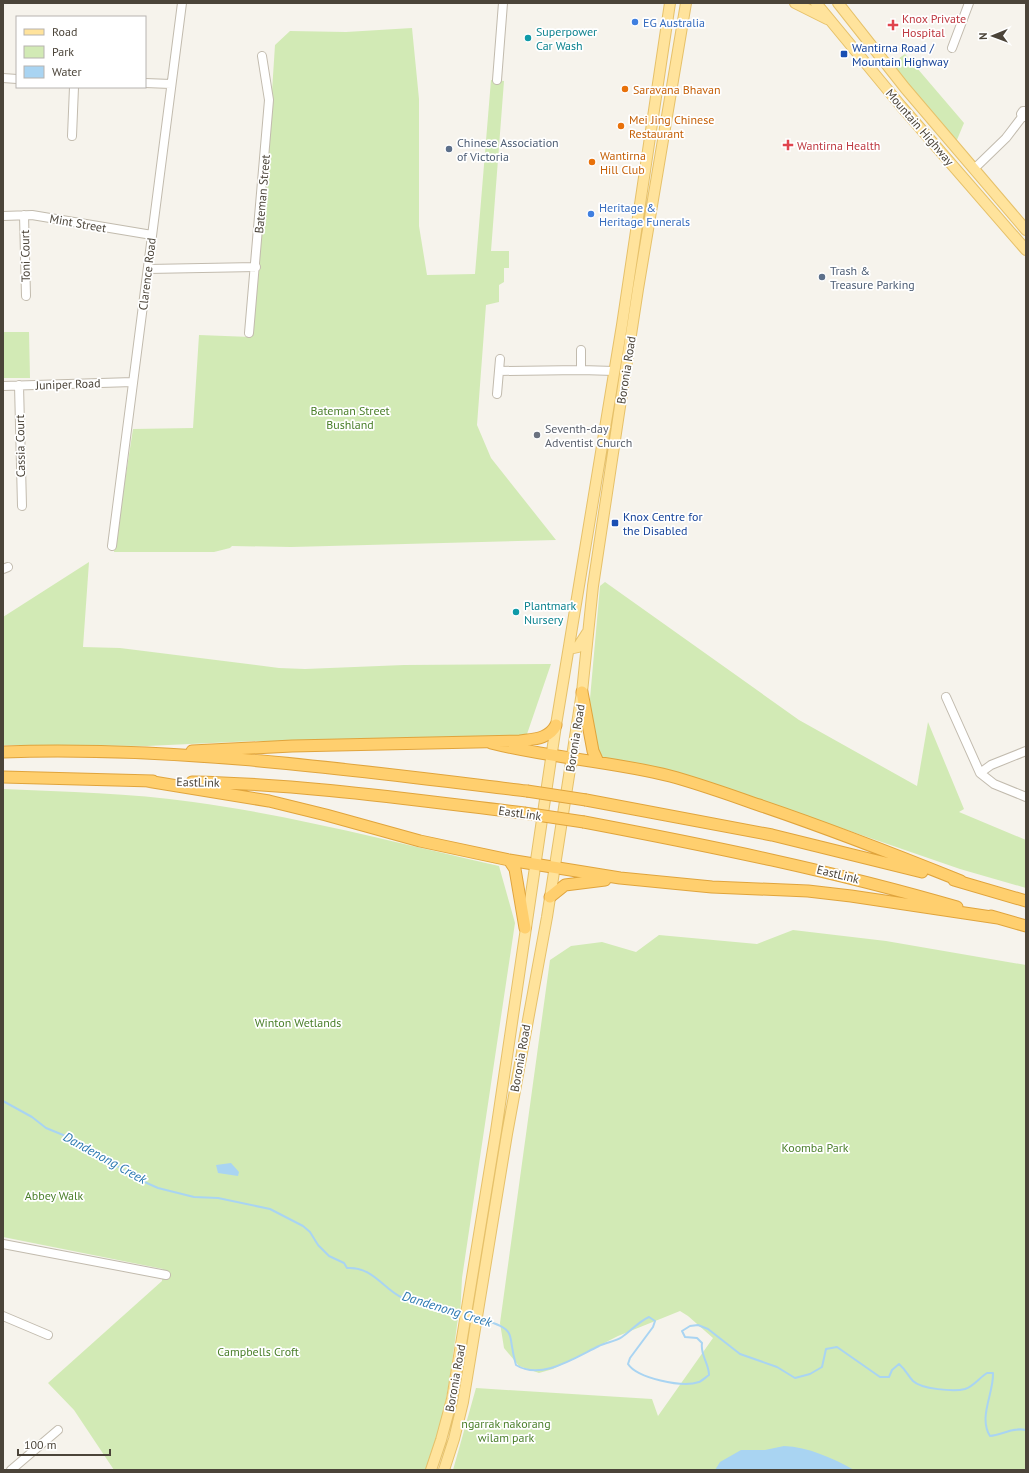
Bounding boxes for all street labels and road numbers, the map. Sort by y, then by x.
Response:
street label: Mountain Highway [883,86,958,169]
street label: Bateman Street [251,154,273,234]
street label: Mint Street [49,211,107,235]
street label: Toni Court [17,230,33,282]
street label: Clarence Road [135,237,159,311]
street label: Boronia Road [613,335,639,405]
street label: Juniper Road [34,375,101,393]
street label: Cassia Court [12,414,28,478]
street label: Boronia Road [562,703,588,773]
street label: EastLink [176,774,220,790]
street label: EastLink [498,803,543,823]
street label: EastLink [815,861,861,887]
street label: Boronia Road [507,1023,533,1093]
street label: Boronia Road [442,1343,468,1413]

